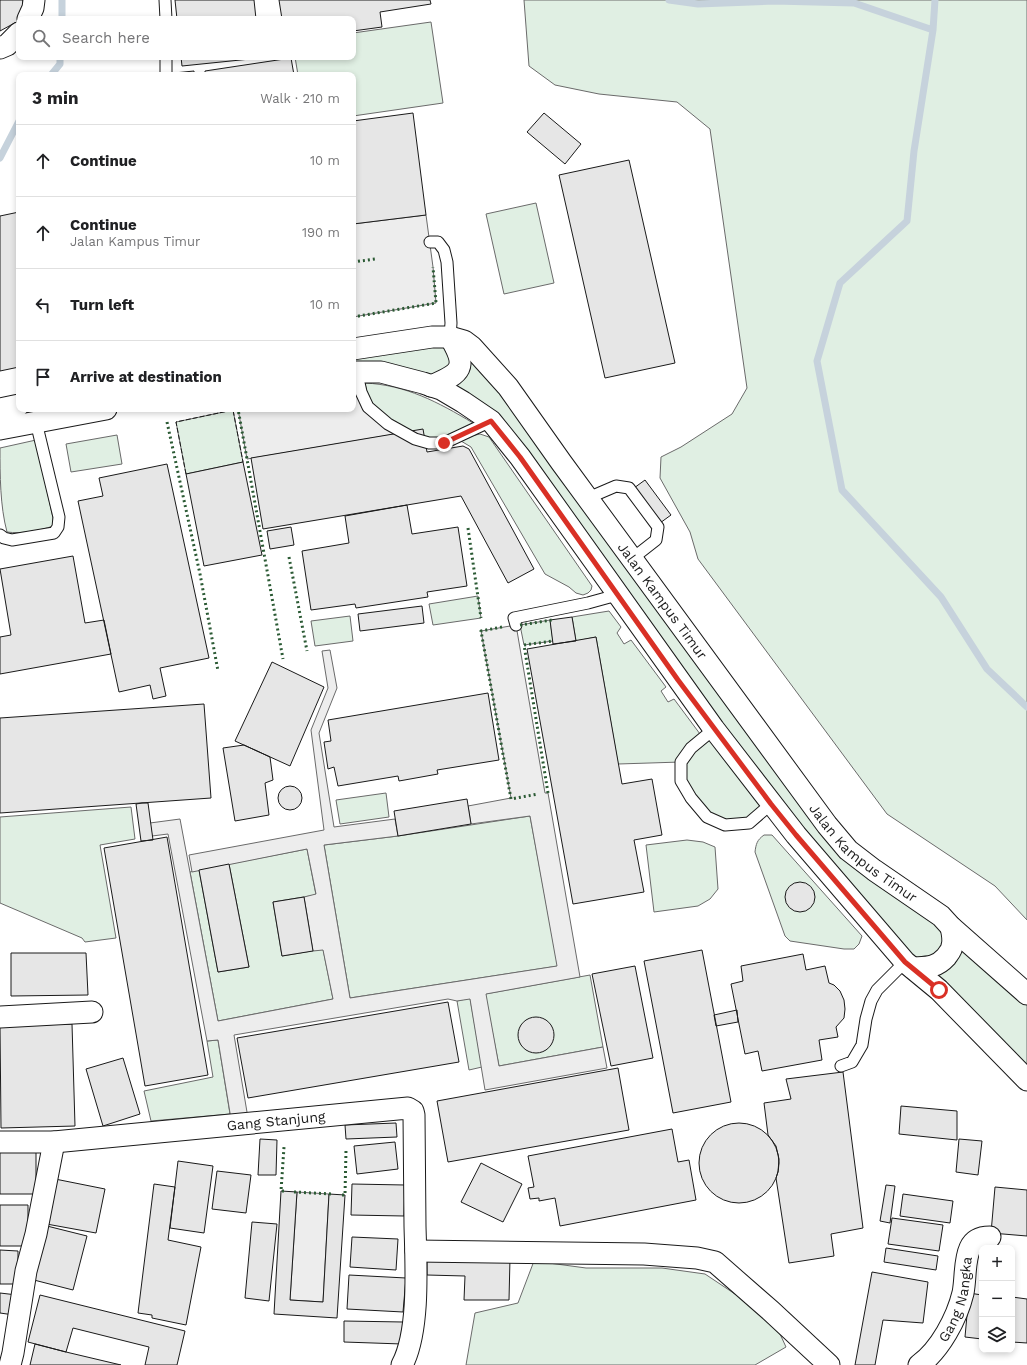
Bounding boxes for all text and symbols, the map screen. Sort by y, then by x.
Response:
search box [16,16,356,60]
icon: search [30,27,52,49]
text: Search here [62,29,150,47]
text: 3 min [32,88,78,108]
text: Walk · 210 m [260,91,340,106]
icon: ahead [32,150,54,172]
text: Continue [70,152,137,170]
text: 10 m [310,153,340,168]
text: Continue [70,216,137,234]
icon: ahead [32,222,54,244]
text: 190 m [302,225,340,240]
text: Jalan Kampus Timur [70,234,200,249]
icon: left [32,294,54,316]
text: Turn left [70,296,134,314]
text: 10 m [310,297,340,312]
icon: arrive [32,366,54,388]
text: Arrive at destination [70,368,222,386]
route end [435,434,453,452]
street label: Jalan Kampus Timur [615,539,711,662]
street label: Jalan Kampus Timur [806,801,921,905]
route start [930,981,948,999]
street label: Gang Stanjung [226,1108,327,1133]
map controls [979,1245,1015,1353]
button: + [979,1245,1015,1281]
street label: Gang Nangka [935,1255,975,1345]
button: − [979,1281,1015,1317]
button: layers [979,1317,1015,1353]

